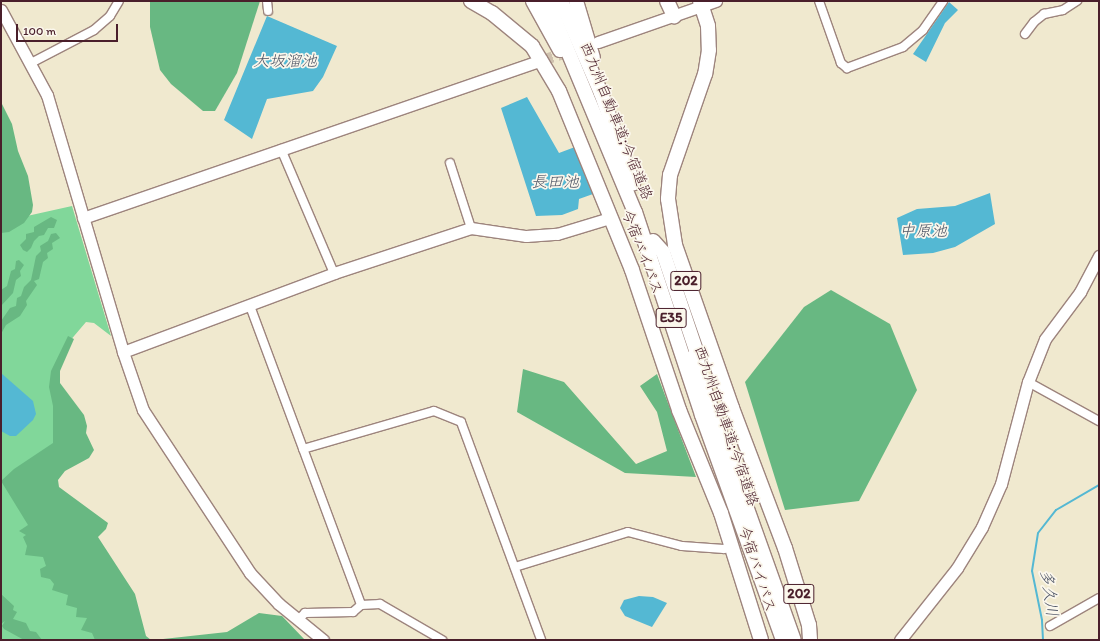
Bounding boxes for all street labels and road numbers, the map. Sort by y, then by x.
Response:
street label: 西九州自動車道;今宿道路 [576,39,656,203]
street label: 今宿バイパス [617,207,667,297]
road number: 202 [670,269,702,293]
road number: E35 [655,306,687,330]
street label: 西九州自動車道;今宿道路 [690,343,762,509]
street label: 今宿バイパス [735,523,779,615]
road number: 202 [783,582,815,606]

